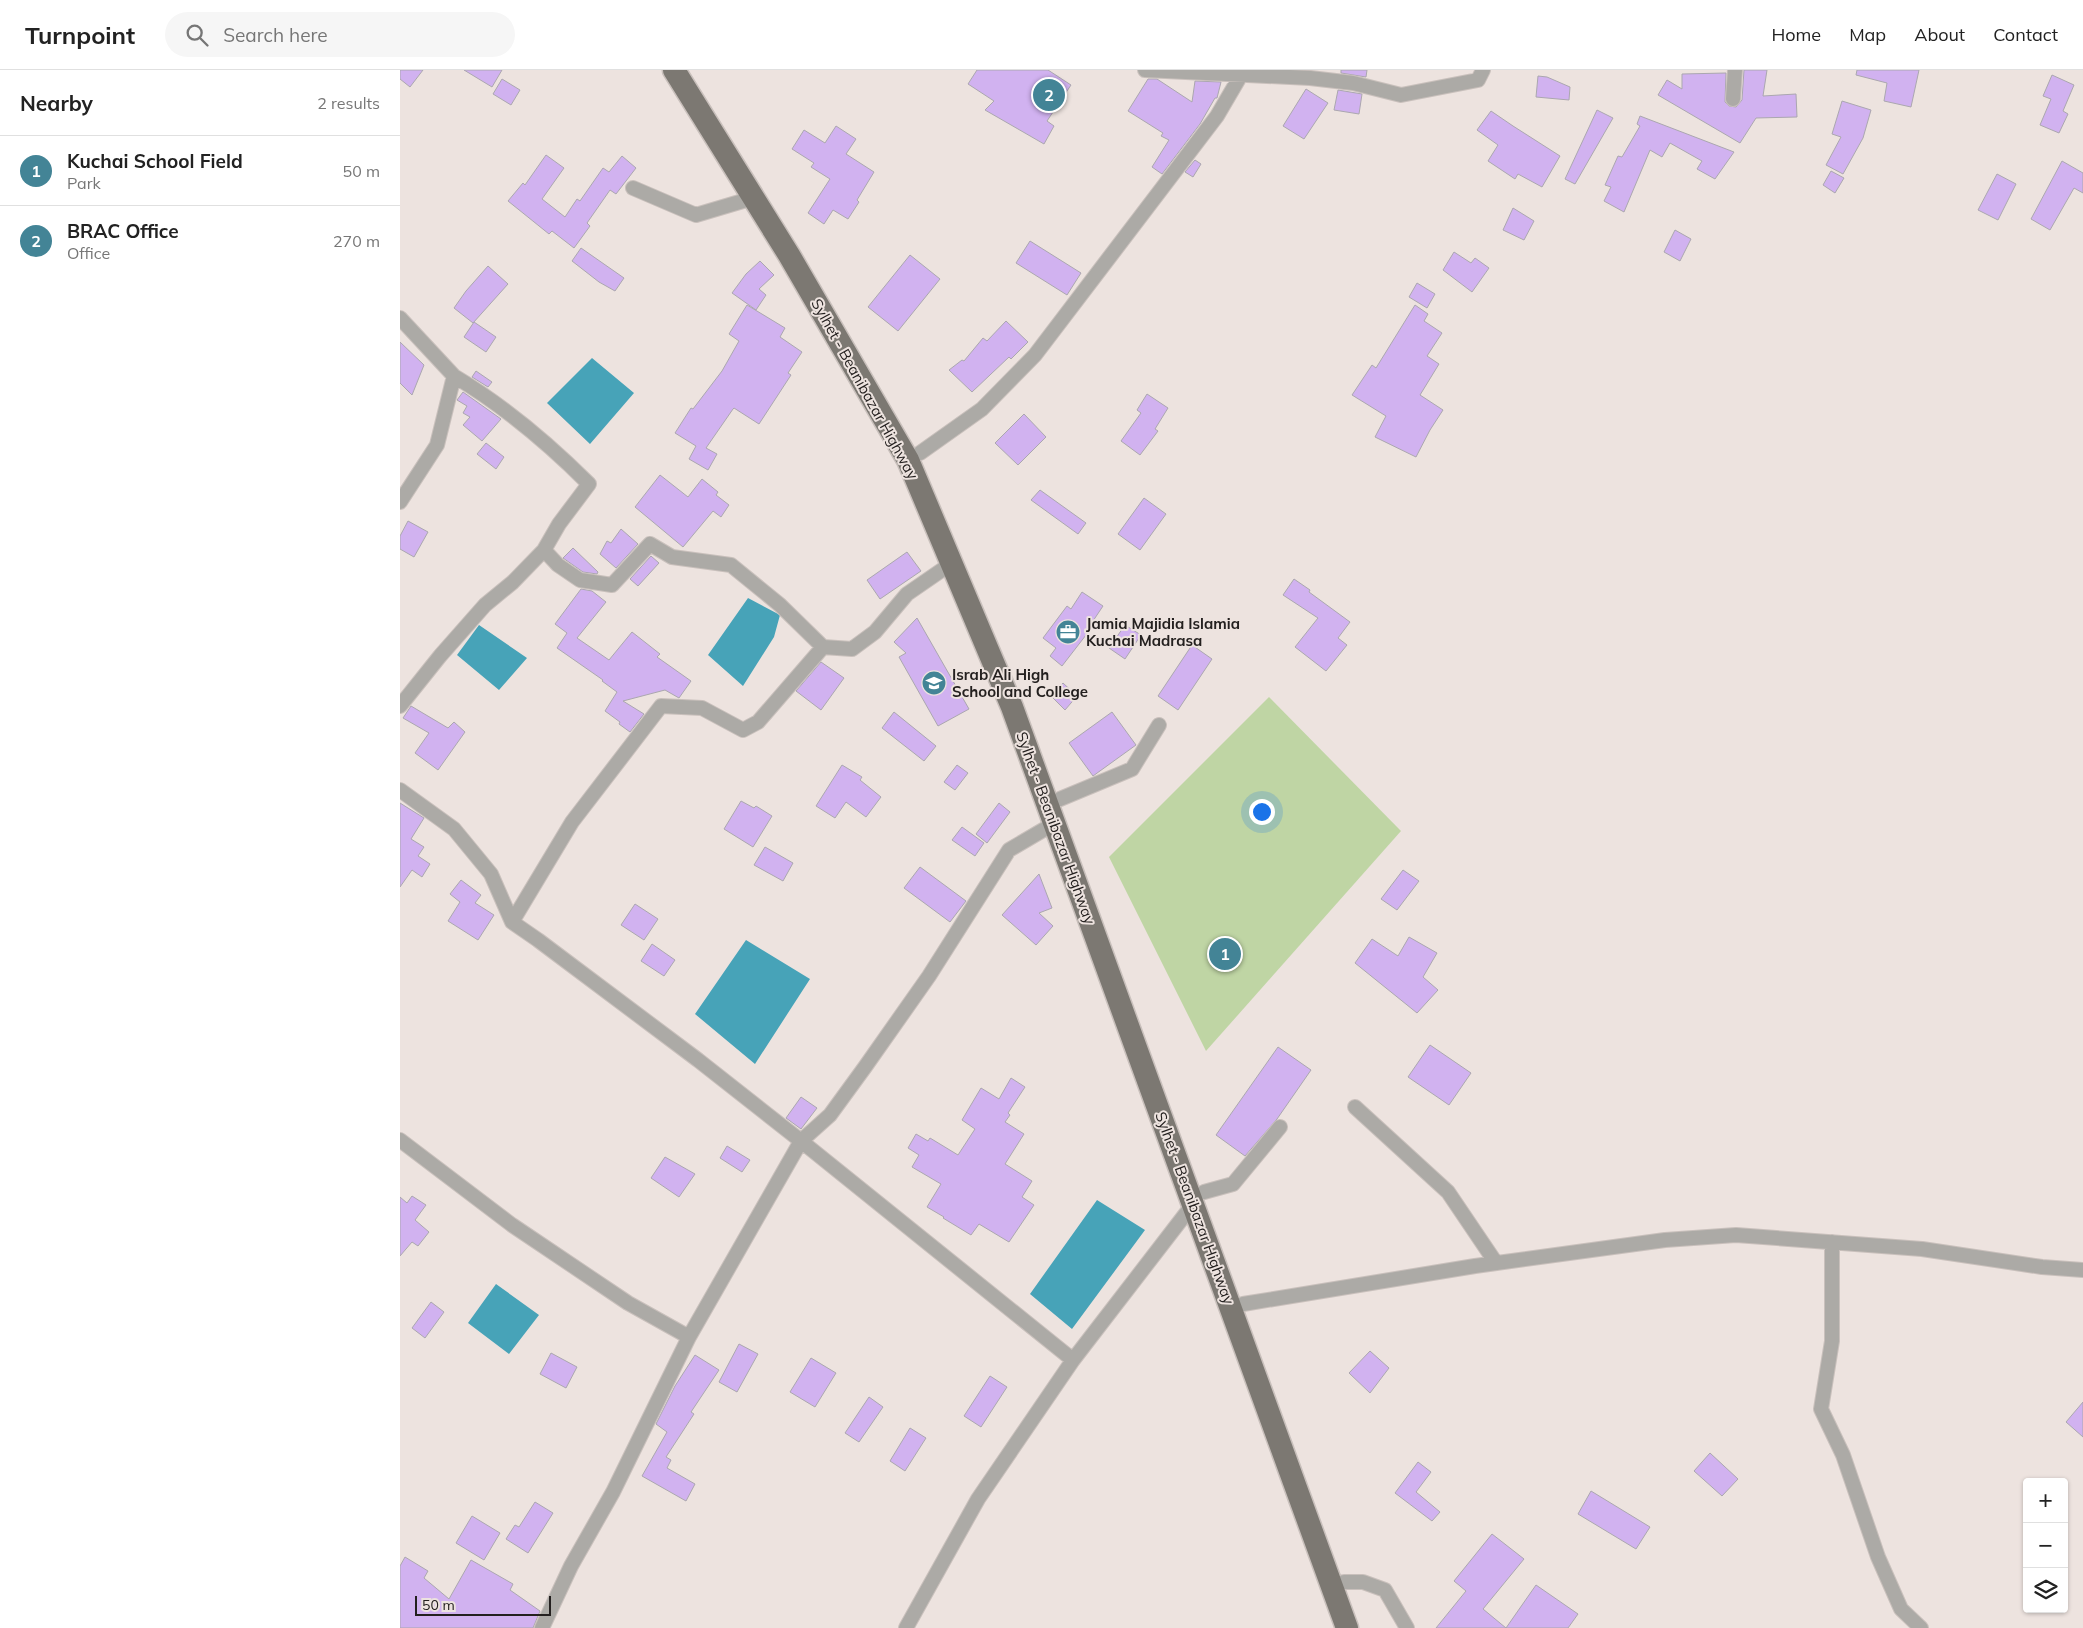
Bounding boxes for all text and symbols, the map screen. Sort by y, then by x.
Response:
search box [165,12,515,57]
text: Turnpoint [25,20,135,50]
icon: search [183,21,211,49]
text: Search here [223,23,328,47]
text: Home [1771,23,1821,46]
text: Map [1849,23,1886,46]
text: About [1914,23,1965,46]
text: Contact [1993,23,2058,46]
pin: 2 [1033,76,1065,114]
text: Nearby [20,90,93,116]
text: 2 results [317,93,380,113]
text: Kuchai School Field [67,149,243,173]
text: 1 [31,161,41,181]
text: 50 m [343,161,380,181]
text: Park [67,173,101,193]
text: BRAC Office [67,219,179,243]
text: 2 [31,231,41,251]
text: 270 m [333,231,380,251]
text: Office [67,243,110,263]
street label: Sylhet - Beanibazar Highway [807,295,923,483]
place label: Jamia Majidia Islamia Kuchai Madrasa [1086,614,1240,650]
office icon: Jamia Majidia Islamia Kuchai Madrasa [1055,619,1081,645]
place label: Israb Ali High School and College [952,665,1088,701]
school or university icon: Israb Ali High School and College [921,670,947,696]
street label: Sylhet - Beanibazar Highway [1012,729,1100,927]
your location [1249,799,1275,825]
pin: 1 [1209,935,1241,973]
street label: Sylhet - Beanibazar Highway [1151,1109,1239,1307]
map controls [2023,1478,2068,1613]
button: + [2023,1478,2068,1523]
button: − [2023,1523,2068,1568]
button: layers [2023,1568,2068,1613]
scale bar [415,1593,551,1616]
text: 50 m [422,1596,455,1614]

